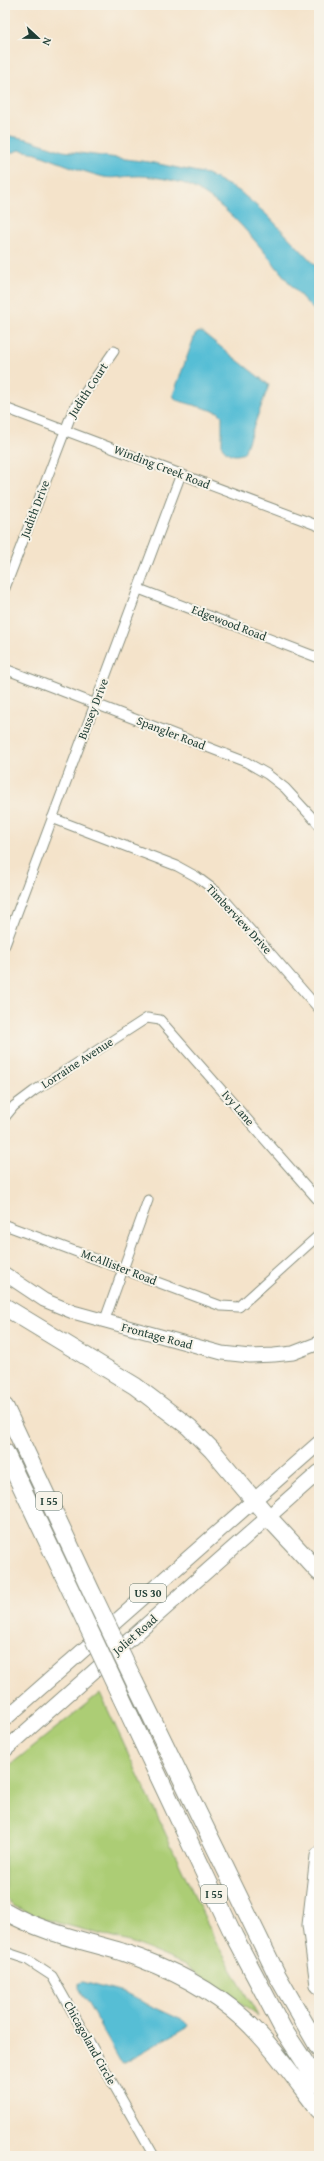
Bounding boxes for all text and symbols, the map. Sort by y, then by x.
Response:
north arrow [18,18,58,58]
text: N [38,35,56,49]
street label: Judith Court [62,358,112,422]
street label: Winding Creek Road [112,440,213,493]
street label: Judith Drive [15,477,53,542]
street label: Edgewood Road [189,600,270,645]
street label: Bussey Drive [73,676,112,742]
street label: Spangler Road [134,712,209,754]
street label: Timberview Drive [203,880,276,958]
street label: Lorraine Avenue [37,1033,116,1092]
street label: Ivy Lane [218,1086,259,1129]
street label: McAllister Road [79,1244,160,1289]
street label: Frontage Road [120,1318,195,1353]
road number: I 55 [36,1492,62,1510]
road number: US 30 [130,1584,166,1602]
street label: Joliet Road [107,1610,161,1660]
road number: I 55 [201,1885,227,1903]
street label: Chicagoland Circle [60,1998,121,2088]

